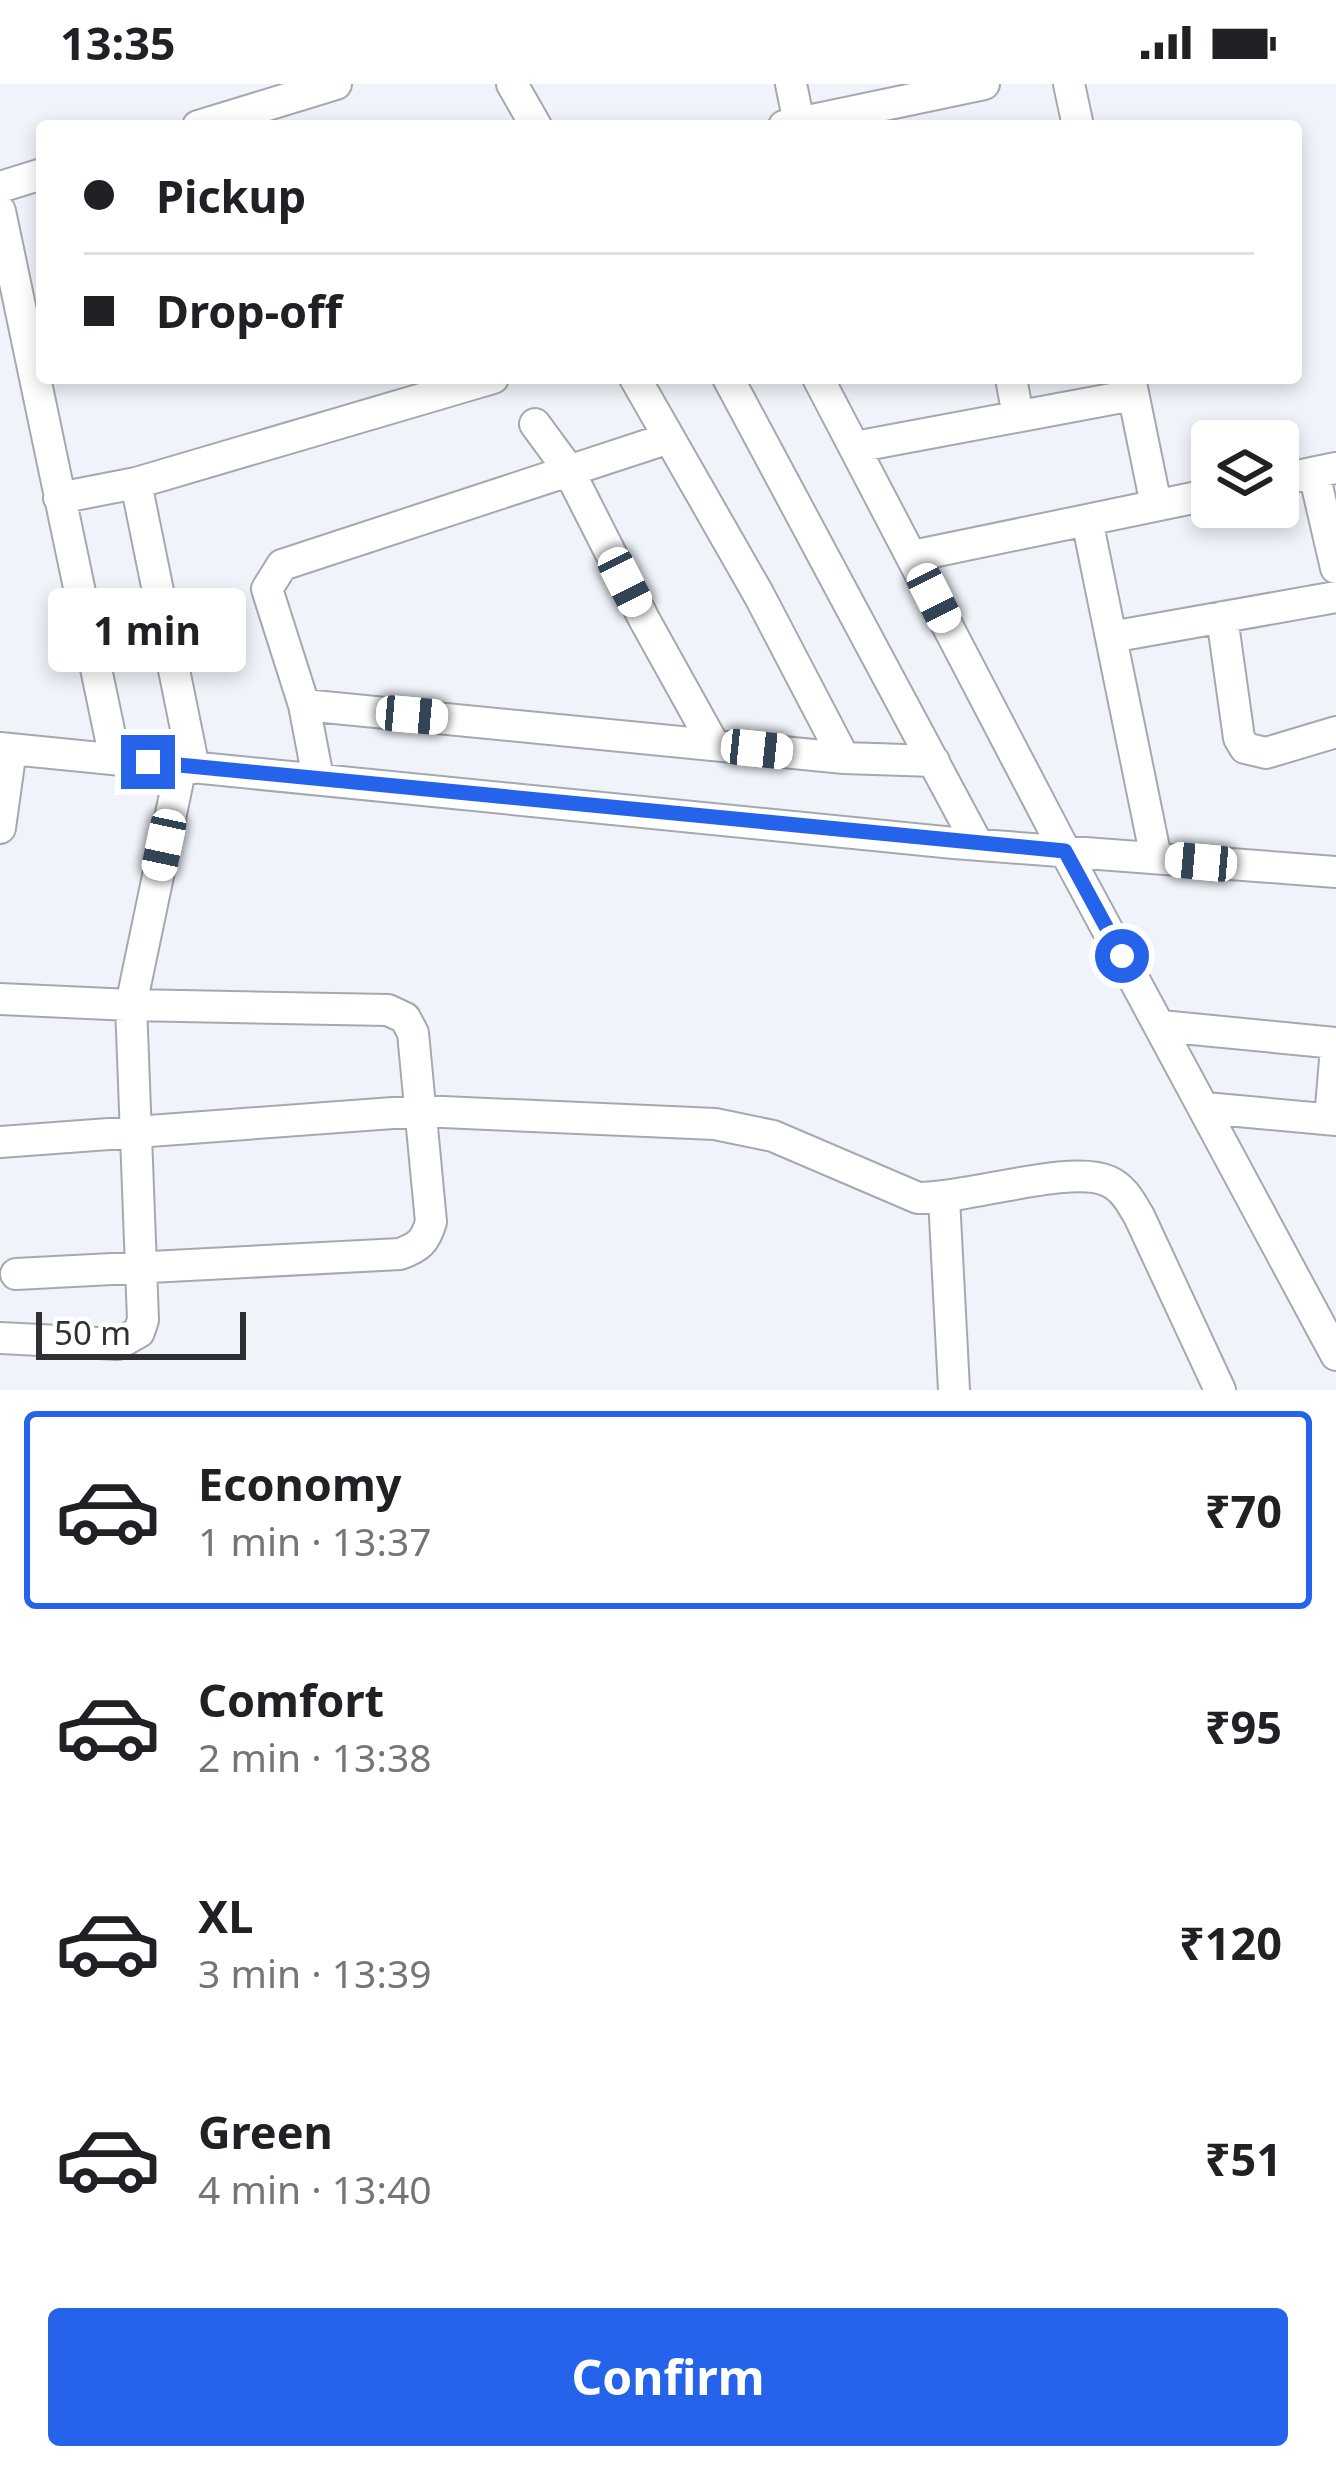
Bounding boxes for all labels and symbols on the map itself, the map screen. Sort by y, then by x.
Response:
car [593,542,657,622]
car [902,558,966,638]
callout: 1 min [49,588,247,672]
car [375,694,449,736]
car [719,727,795,771]
route end [121,735,175,789]
car [139,806,189,884]
car [1164,841,1238,883]
route start [1095,929,1149,983]
scale bar [36,1306,246,1359]

